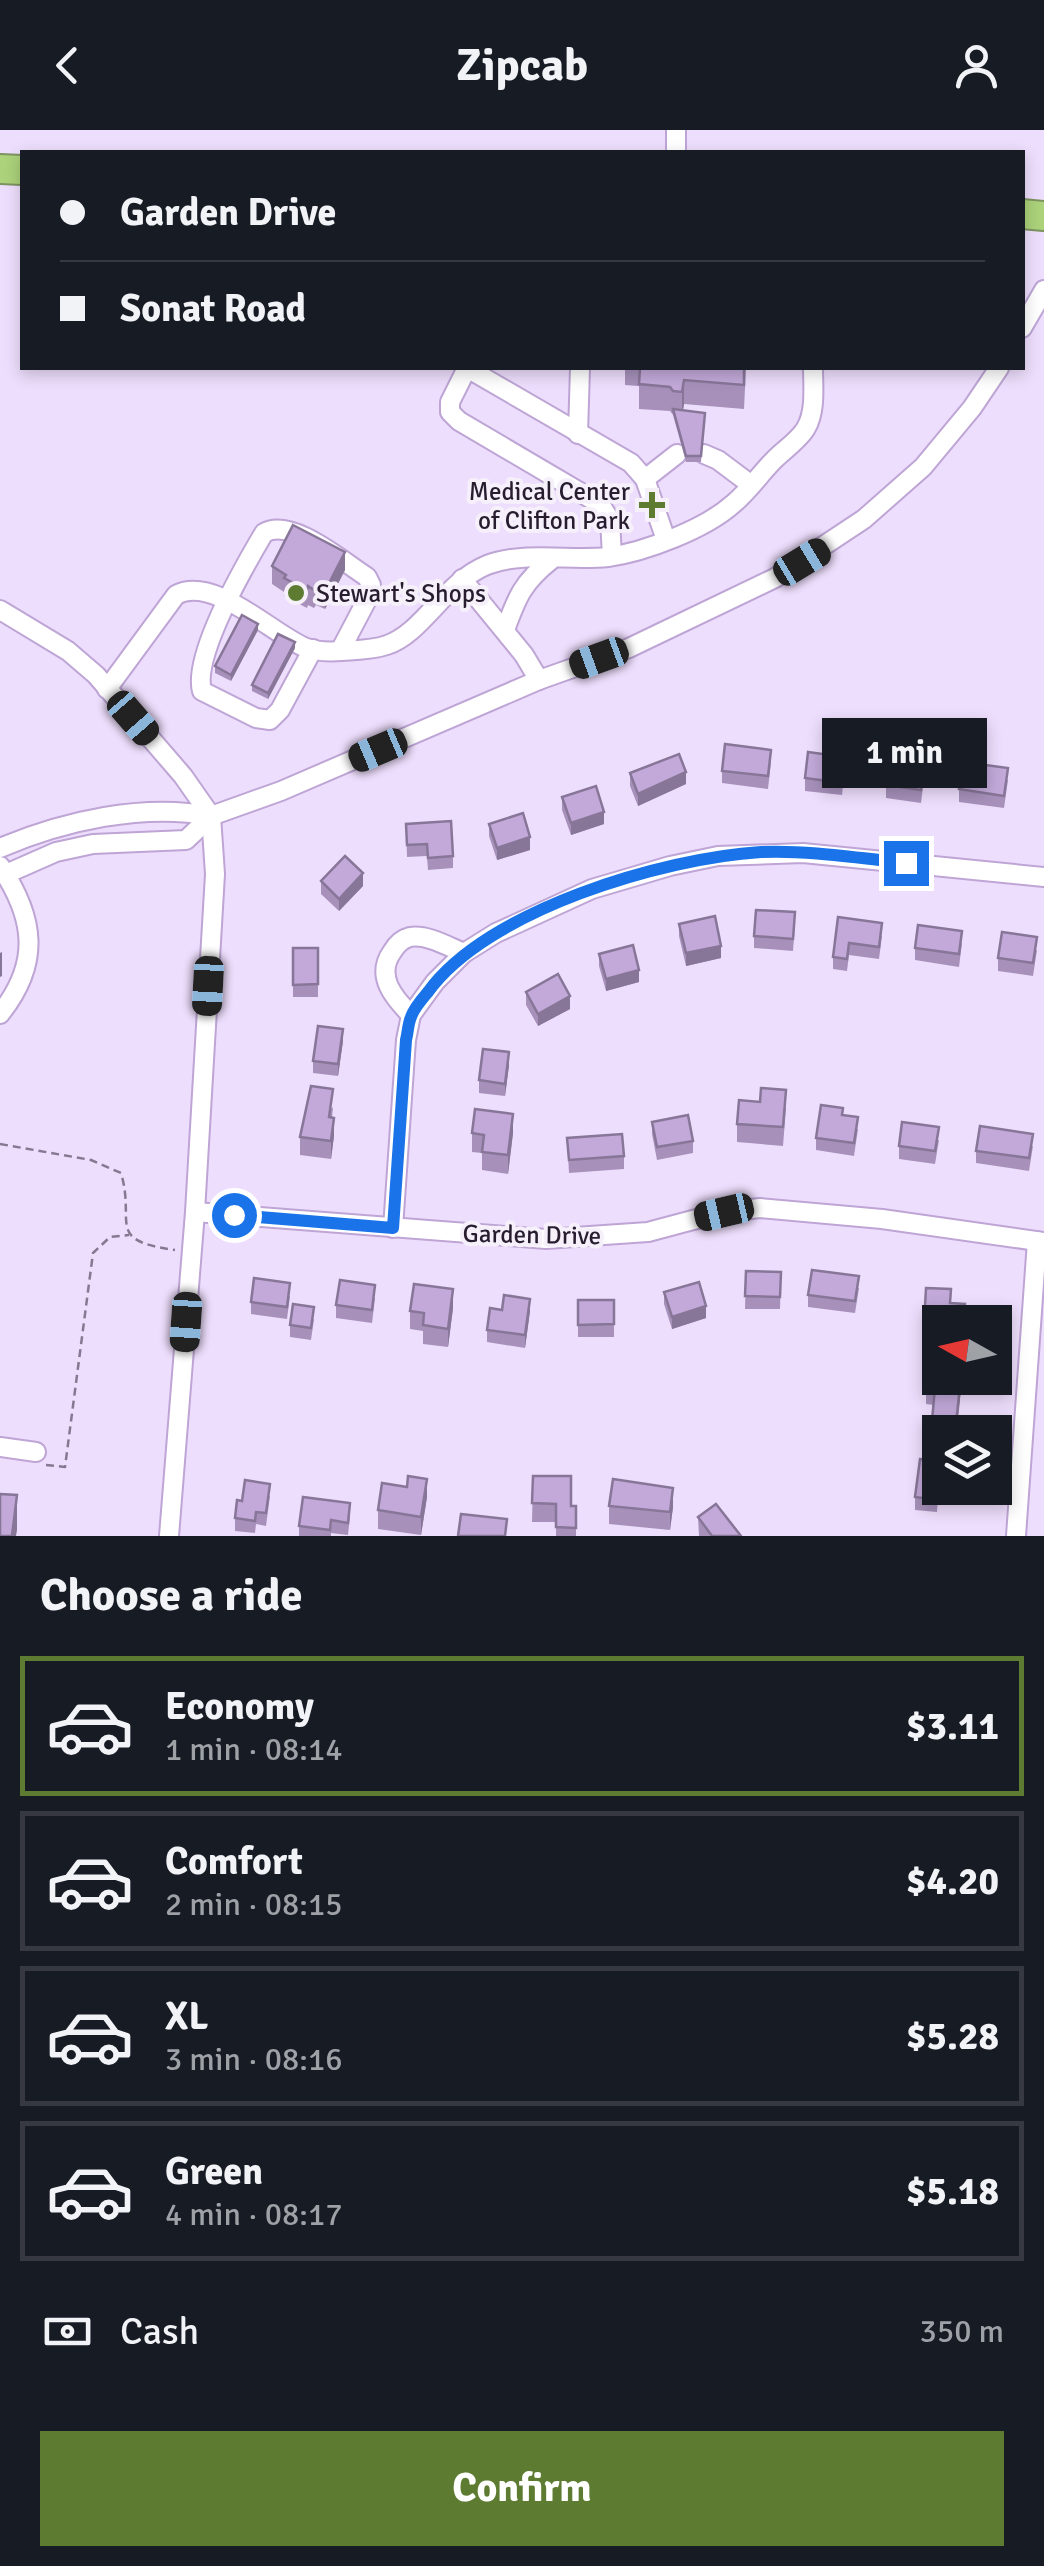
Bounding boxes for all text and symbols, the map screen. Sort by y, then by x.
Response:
icon: back [40,38,95,93]
text: Zipcab [456,38,588,93]
icon: person [949,38,1004,93]
text: Garden Drive [120,189,337,236]
text: Sonat Road [120,285,306,332]
place label: Medical Center of Clifton Park [469,476,631,536]
marker: Medical Center of Clifton Park [639,492,665,518]
car [769,534,835,590]
place label: Stewart's Shops [316,578,486,609]
marker: Stewart's Shops [285,582,307,604]
car [566,634,632,682]
car [102,686,164,750]
callout: 1 min [824,718,988,788]
car [345,724,411,776]
text: 1 min [866,733,943,772]
route end [884,841,929,886]
car [191,955,225,1017]
car [691,1191,757,1233]
route start [212,1193,257,1238]
street label: Garden Drive [462,1218,602,1251]
car [169,1291,203,1353]
north arrow [922,1305,1012,1395]
map controls [922,1305,1012,1505]
button: layers [922,1415,1012,1505]
text: Choose a ride [40,1568,303,1623]
icon: car [45,1681,135,1771]
text: Economy [165,1683,314,1730]
text: $3.11 [906,1703,999,1750]
text: 1 min · 08:14 [165,1730,343,1769]
icon: car [45,1836,135,1926]
text: Comfort [165,1838,303,1885]
text: $4.20 [906,1858,999,1905]
text: 2 min · 08:15 [165,1885,343,1924]
icon: car [45,1991,135,2081]
text: XL [165,1993,208,2040]
text: $5.28 [906,2013,999,2060]
text: 3 min · 08:16 [165,2040,343,2079]
icon: car [45,2146,135,2236]
text: Green [165,2148,263,2195]
text: $5.18 [906,2168,999,2215]
text: 4 min · 08:17 [165,2195,343,2234]
icon: cash [40,2304,95,2359]
text: Cash [120,2308,199,2355]
text: 350 m [920,2312,1004,2351]
button: Confirm [40,2431,1004,2546]

